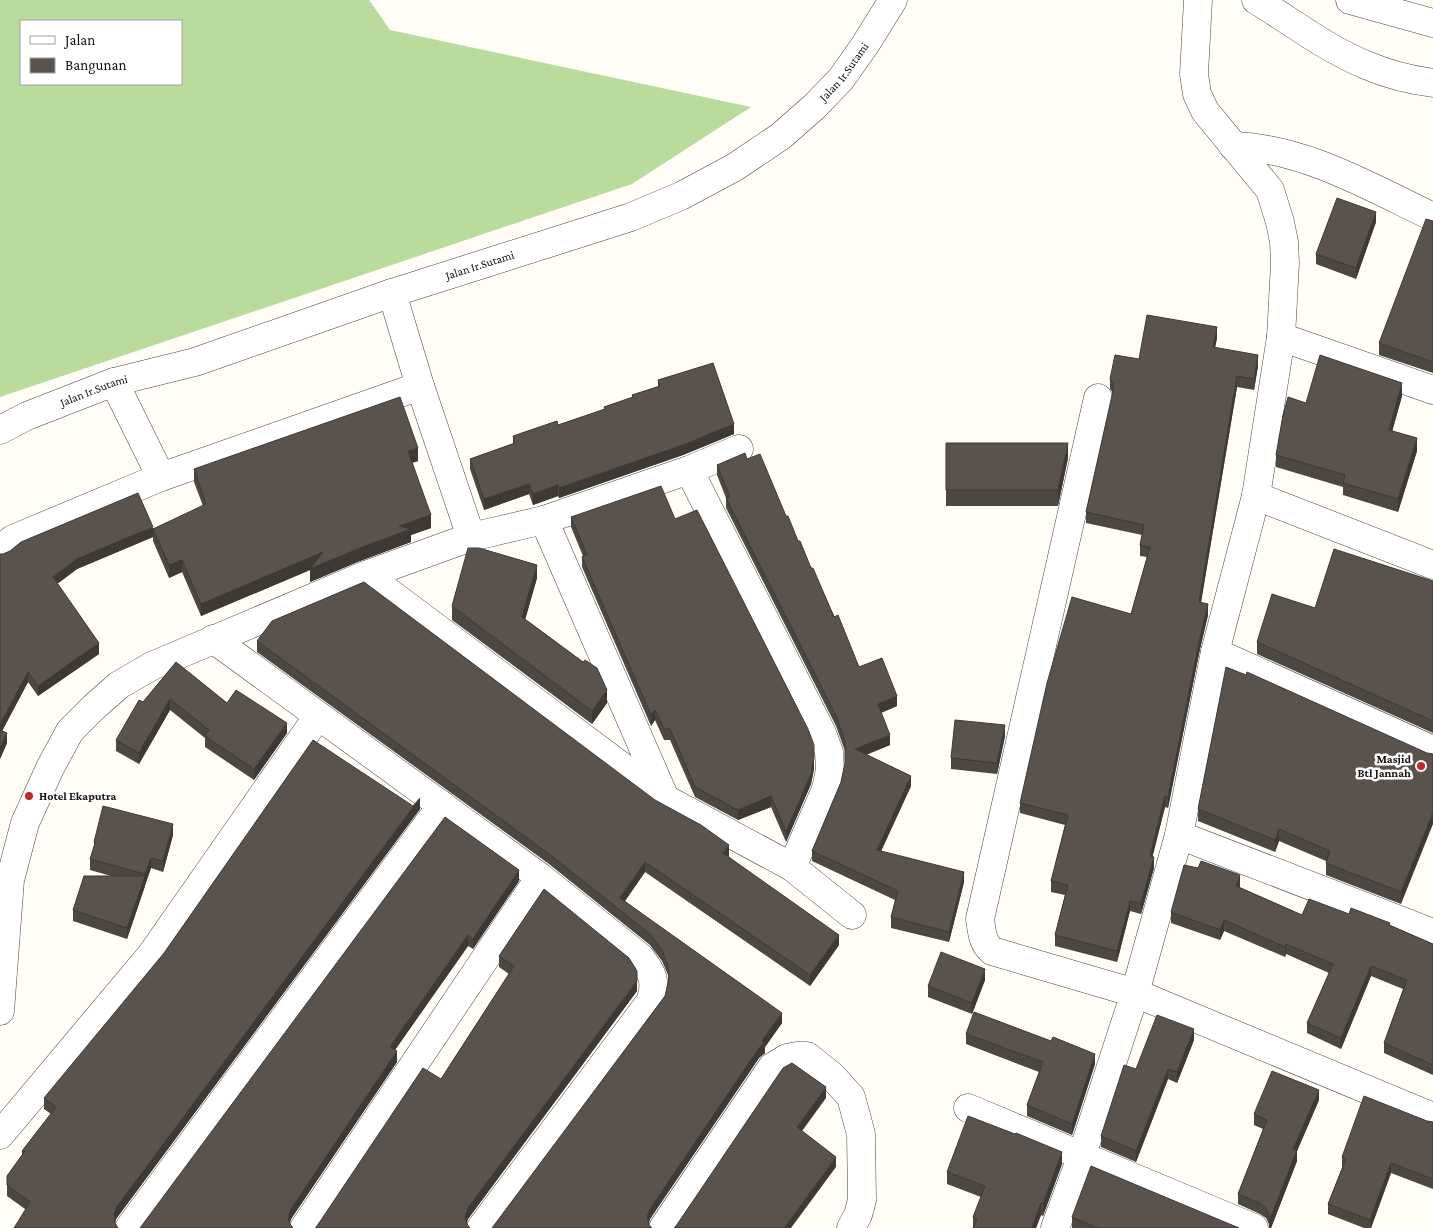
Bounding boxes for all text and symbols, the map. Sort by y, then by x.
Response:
legend [20,20,182,85]
text: Jalan [63,32,95,49]
street label: Jalan Ir.Sutami [816,40,872,105]
text: Bangunan [65,57,126,74]
street label: Jalan Ir.Sutami [443,248,516,283]
street label: Jalan Ir.Sutami [57,372,129,410]
place label: Masjid Btl Jannah [1358,752,1411,780]
marker: Masjid Btl Jannah [1415,760,1427,772]
place label: Hotel Ekaputra [39,789,116,803]
marker: Hotel Ekaputra [23,790,35,802]

